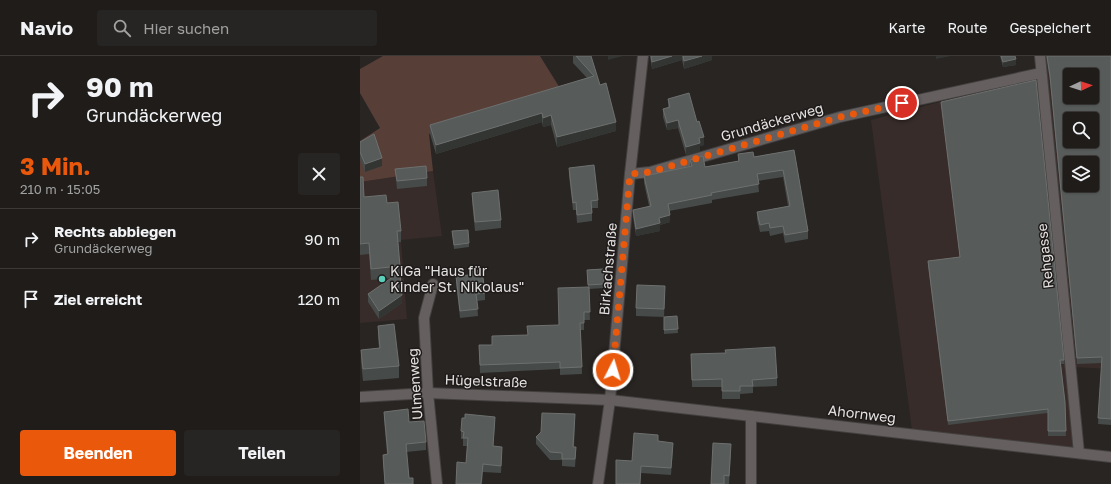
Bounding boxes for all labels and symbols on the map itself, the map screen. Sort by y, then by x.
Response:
north arrow [1063,68,1099,104]
pin [885,86,919,120]
street label: Grundäckerweg [719,99,825,144]
street label: Birkachstraße [595,222,620,316]
street label: Rehgasse [1033,223,1056,290]
place label: KiGa "Haus für Kinder St. Nikolaus" [390,262,524,295]
marker: KiGa "Haus für Kinder St. Nikolaus" [377,274,387,284]
street label: Ulmenweg [404,348,425,420]
position arrow [592,349,634,391]
street label: Hügelstraße [444,371,528,390]
street label: Ahornweg [827,401,897,426]

